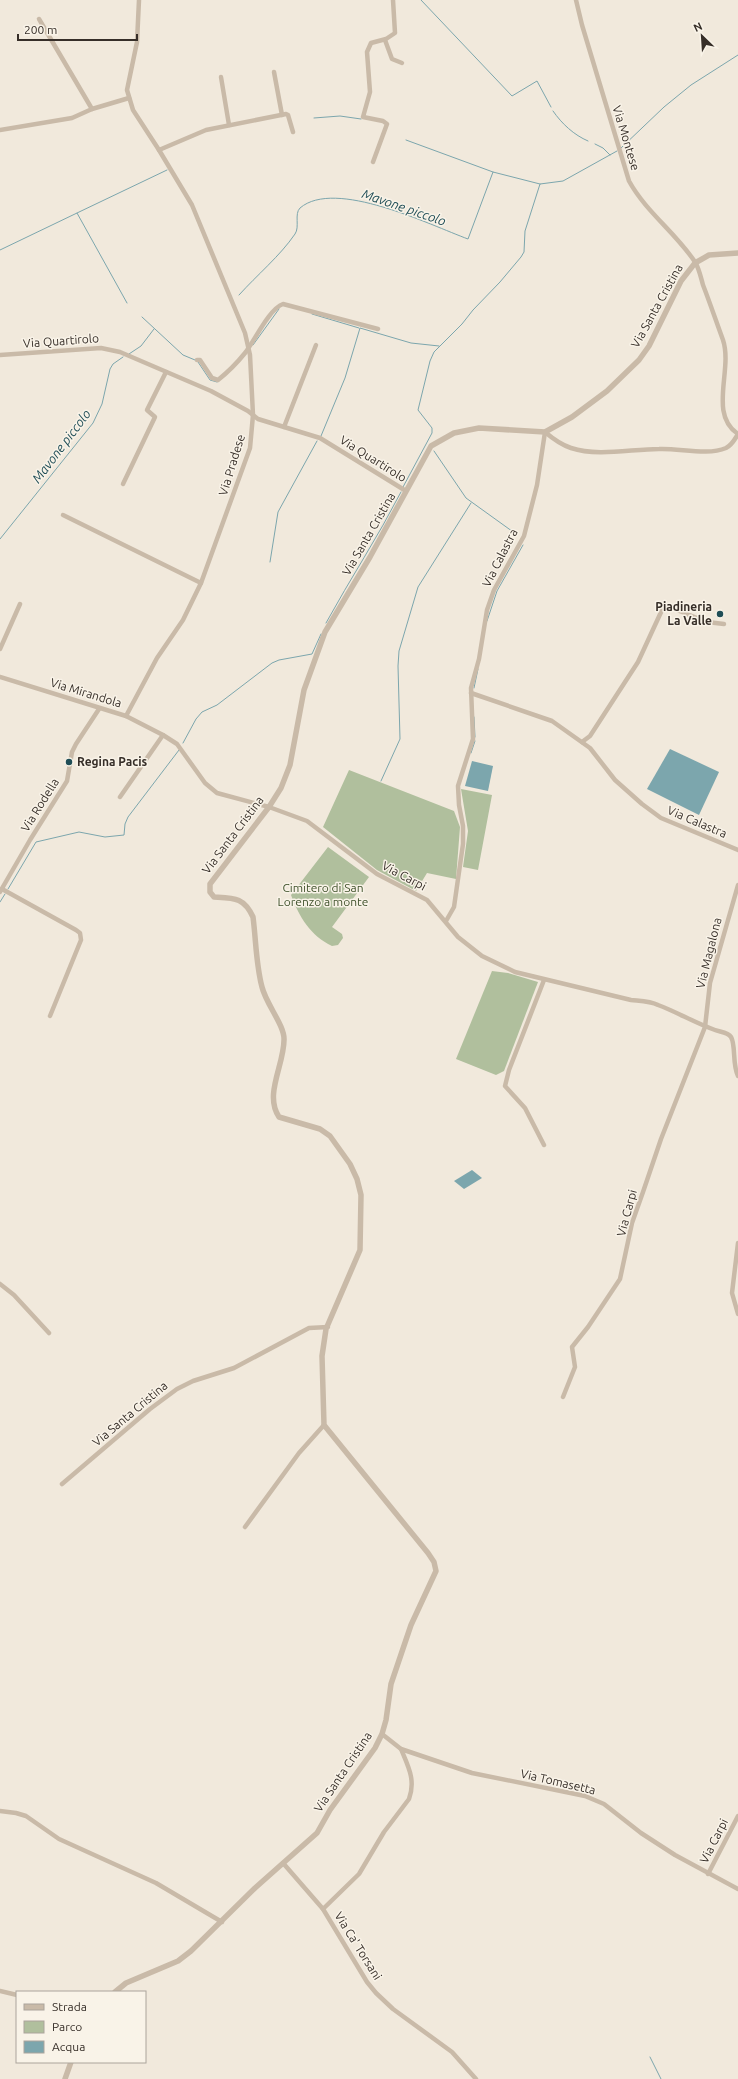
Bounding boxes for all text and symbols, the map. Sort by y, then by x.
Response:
scale bar [18,16,137,42]
north arrow [682,16,722,56]
text: N [692,20,704,34]
text: 200 m [24,23,57,36]
street label: Via Montese [610,104,643,172]
water label: Mavone piccolo [360,186,448,228]
street label: Via Santa Cristina [628,262,685,350]
street label: Via Quartirolo [23,331,99,350]
water label: Mavone piccolo [29,407,93,485]
street label: Via Pradese [216,433,247,497]
street label: Via Quartirolo [338,433,409,484]
street label: Via Santa Cristina [340,490,398,577]
street label: Via Calastra [479,527,520,589]
place label: Piadineria La Valle [655,600,712,627]
marker: Piadineria La Valle [715,609,725,619]
street label: Via Mirandola [49,675,123,710]
place label: Regina Pacis [77,755,147,768]
marker: Regina Pacis [64,757,74,767]
street label: Via Rodella [18,776,61,834]
street label: Via Santa Cristina [199,793,266,876]
street label: Via Calastra [666,803,729,840]
street label: Via Carpi [380,859,428,893]
park label: Cimitero di San Lorenzo a monte [278,881,368,908]
street label: Via Magalona [693,916,724,990]
street label: Via Carpi [614,1188,639,1238]
street label: Via Santa Cristina [90,1379,170,1449]
street label: Via Santa Cristina [311,1729,374,1814]
street label: Via Tomasetta [519,1767,597,1796]
street label: Via Carpi [697,1816,730,1865]
street label: Via Ca' Torsani [332,1909,385,1982]
legend [16,1991,146,2063]
text: Strada [52,2000,87,2013]
text: Parco [52,2020,82,2033]
text: Acqua [52,2040,85,2053]

